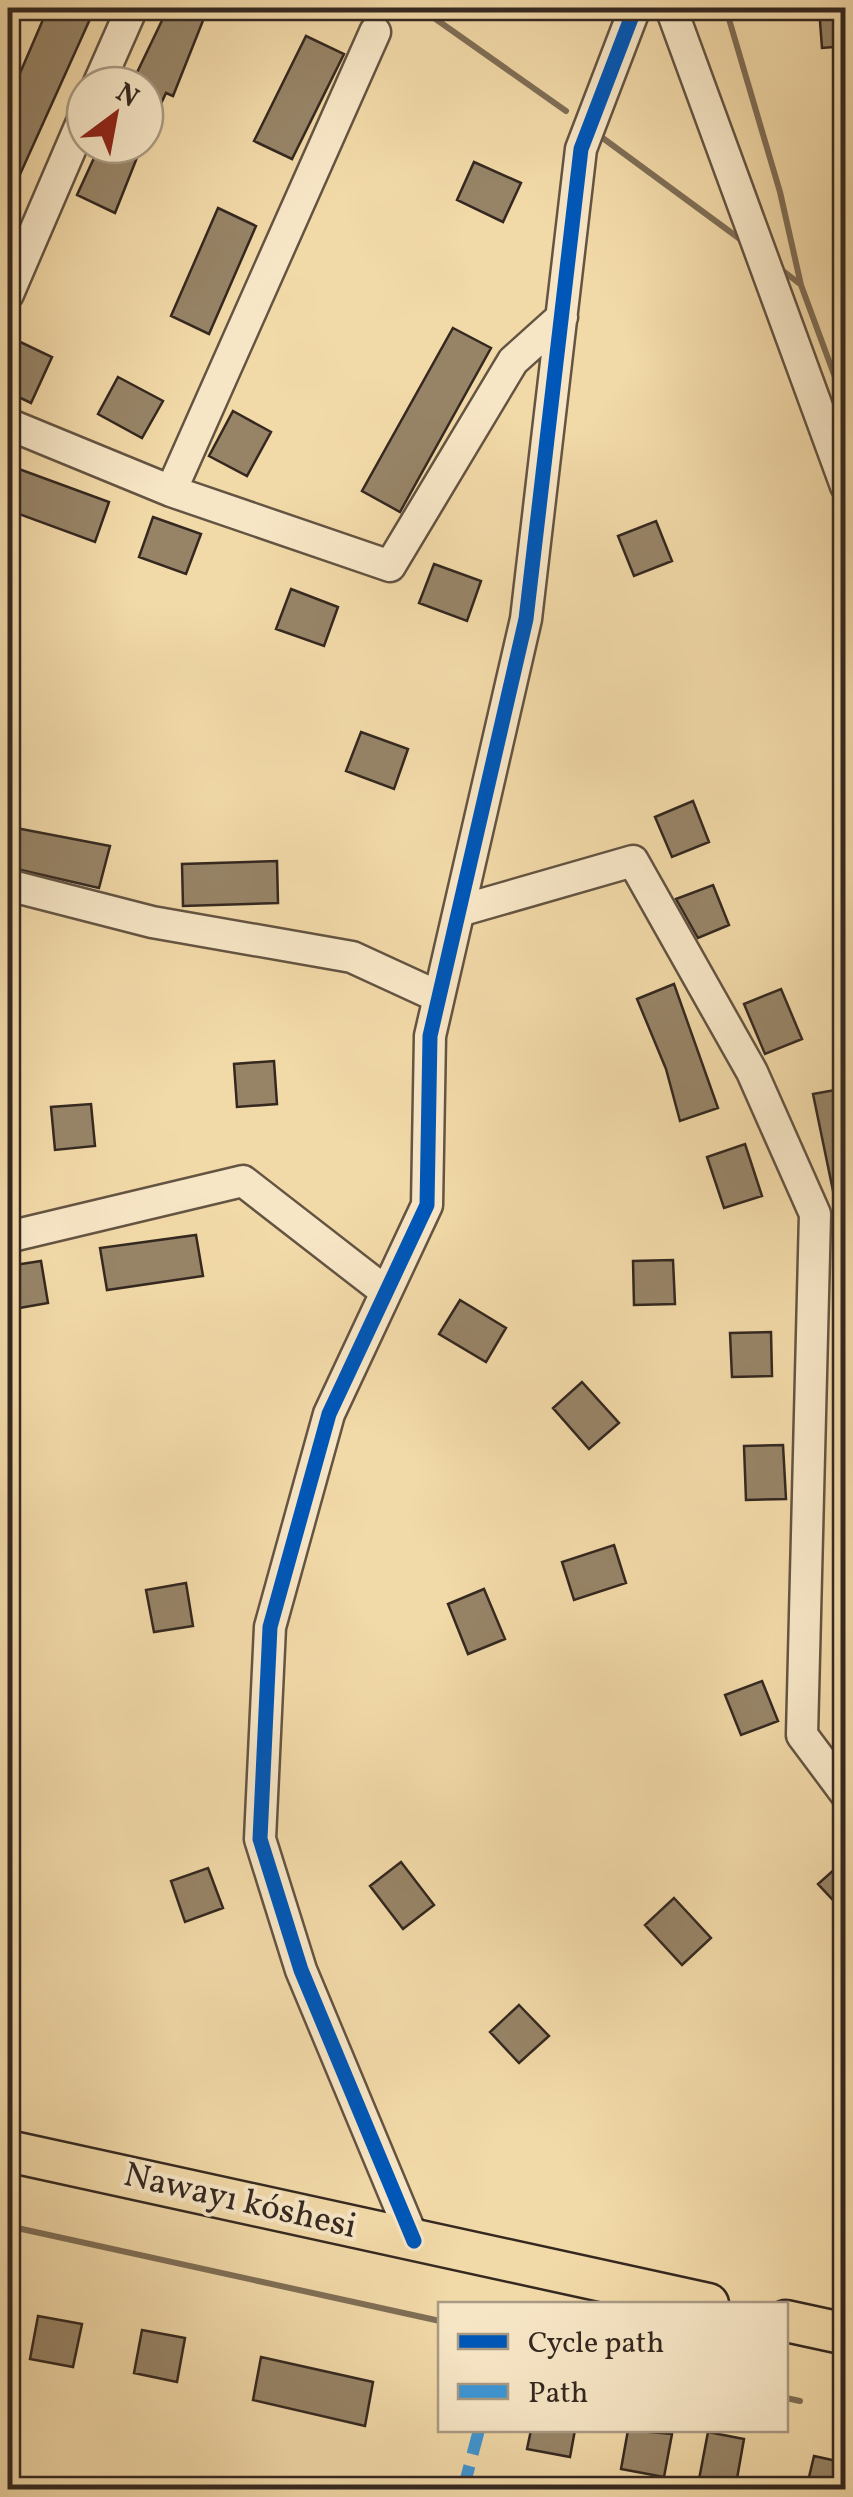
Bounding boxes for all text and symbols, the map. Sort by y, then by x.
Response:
north arrow [65,65,165,165]
text: N [108,74,146,118]
street label: Nawayı kóshesi [119,2152,361,2252]
legend [438,2302,788,2432]
text: Cycle path [528,2323,664,2365]
text: Path [528,2373,588,2415]

